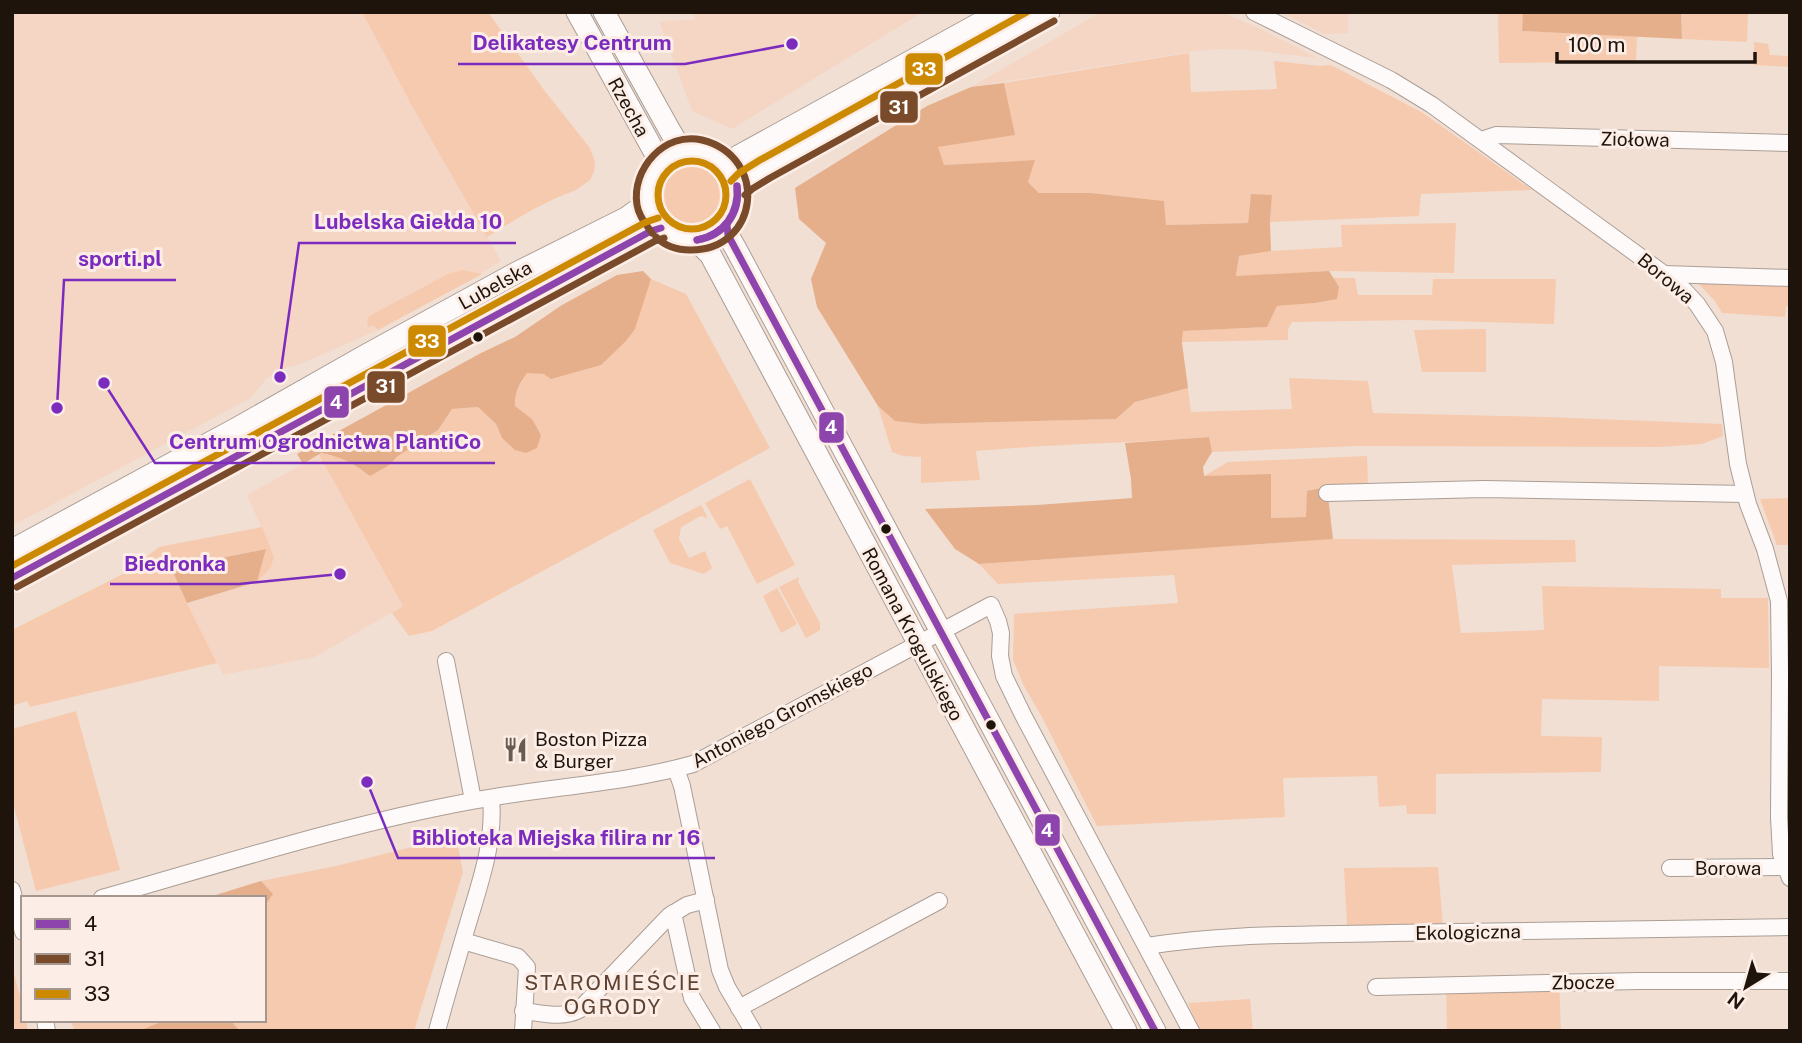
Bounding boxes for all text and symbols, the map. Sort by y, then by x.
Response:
scale bar [1557,21,1755,65]
callout: Delikatesy Centrum [458,22,685,64]
text: Delikatesy Centrum [473,30,671,55]
text: 100 m [1568,32,1625,57]
line badge: 33 [904,52,944,86]
text: 33 [911,58,937,80]
street label: Rzecha [604,74,654,140]
line badge: 31 [879,90,919,124]
text: 31 [889,96,909,118]
street label: Ziołowa [1600,127,1670,151]
callout: Lubelska Giełda 10 [299,201,516,243]
text: Lubelska Giełda 10 [314,209,502,234]
callout: sporti.pl [64,238,176,280]
text: sporti.pl [78,246,162,271]
street label: Borowa [1633,248,1699,308]
street label: Lubelska [455,256,535,314]
line badge: 33 [407,324,447,358]
text: 33 [414,330,440,352]
unlabelled marker [471,330,485,344]
line badge: 31 [366,370,406,404]
text: 31 [376,375,396,397]
line badge: 4 [323,385,350,419]
text: 4 [330,391,342,413]
line badge: 4 [818,411,845,444]
text: 4 [825,416,837,438]
callout: Centrum Ogrodnictwa PlantiCo [155,421,495,463]
text: Centrum Ogrodnictwa PlantiCo [169,429,481,454]
unlabelled marker [879,522,893,536]
callout: Biedronka [110,542,239,584]
street label: Romana Krogulskiego [858,544,968,724]
text: Biedronka [124,551,226,576]
street label: Antoniego Gromskiego [688,658,876,772]
unlabelled marker [984,718,998,732]
place label: Boston Pizza & Burger [535,728,647,772]
restaurant icon: Boston Pizza & Burger [501,736,529,764]
line badge: 4 [1034,813,1061,847]
callout: Biblioteka Miejska filira nr 16 [398,816,715,858]
text: 4 [1041,819,1053,841]
text: Biblioteka Miejska filira nr 16 [412,825,700,850]
street label: Borowa [1695,857,1761,879]
legend [21,896,266,1022]
text: 4 [84,911,97,936]
street label: Ekologiczna [1415,920,1521,944]
text: 31 [84,946,106,971]
north arrow [1711,952,1781,1022]
district label: STAROMIEŚCIE OGRODY [524,970,702,1019]
street label: Zbocze [1551,970,1615,994]
text: 33 [84,981,110,1006]
text: N [1723,987,1748,1014]

